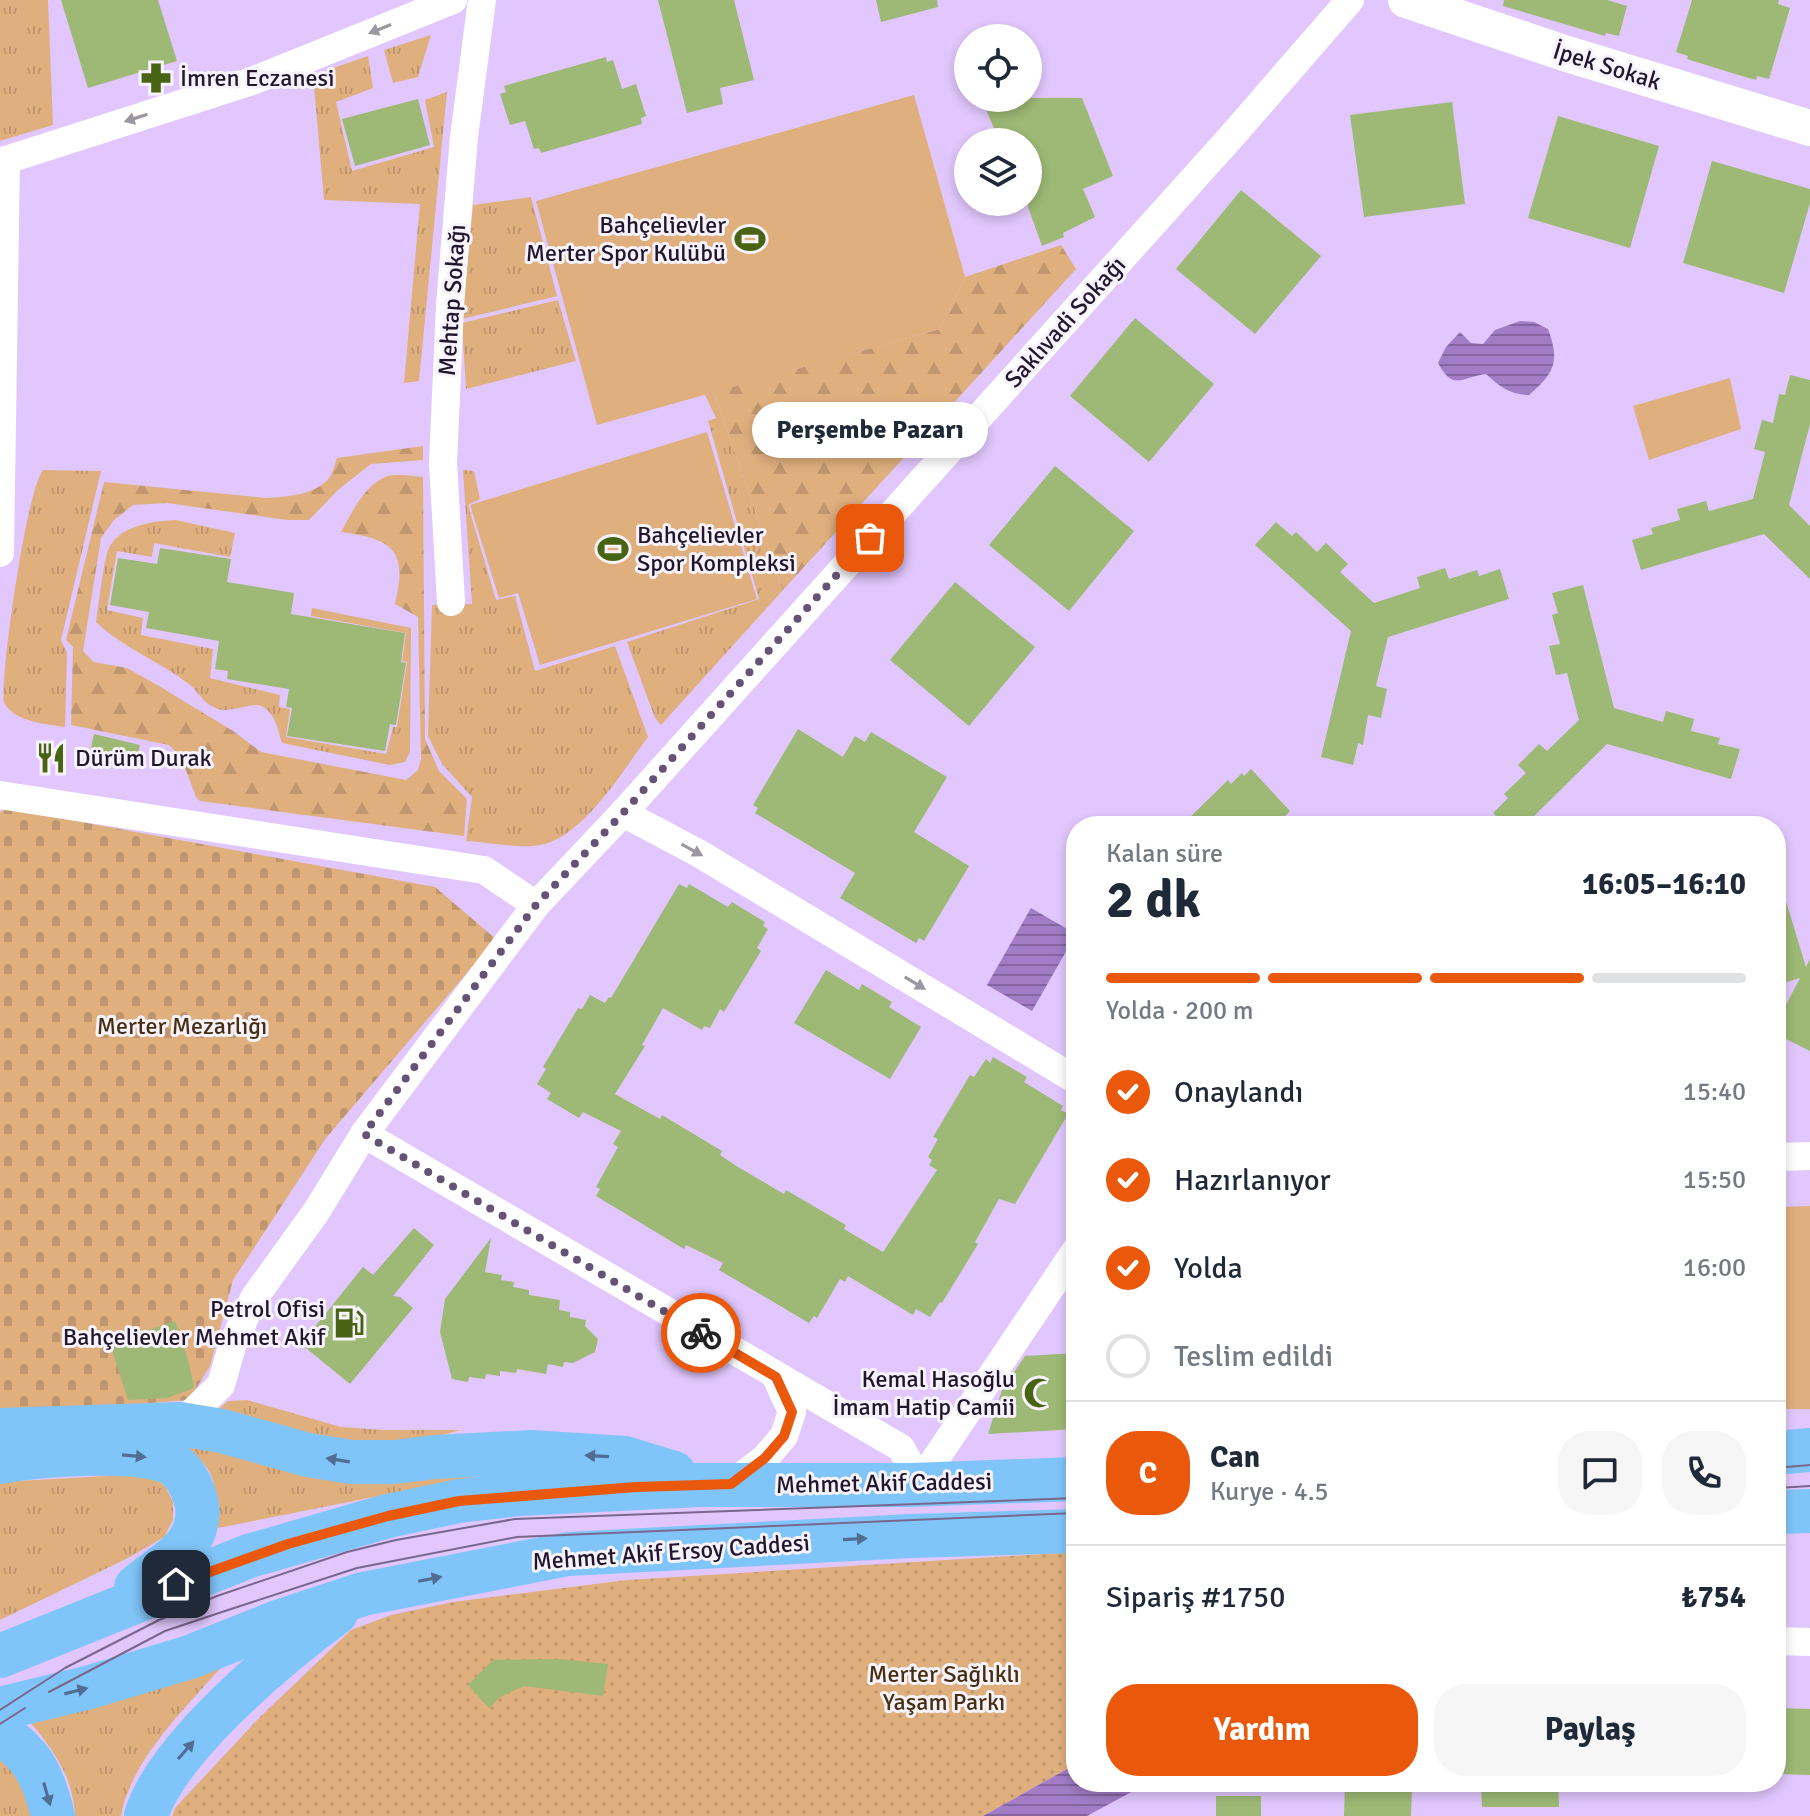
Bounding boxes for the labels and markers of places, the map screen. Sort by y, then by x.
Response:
pharmacy icon: İmren Eczanesi [139,61,173,95]
place label: İmren Eczanesi [180,63,335,93]
place label: Bahçelievler Merter Spor Kulübü [526,210,726,268]
sports icon: Bahçelievler Merter Spor Kulübü [733,222,767,256]
callout: Perşembe Pazarı [752,402,988,458]
pin [836,504,904,572]
place label: Bahçelievler Spor Kompleksi [637,520,796,578]
sports icon: Bahçelievler Spor Kompleksi [596,532,630,566]
restaurant icon: Dürüm Durak [34,741,68,775]
place label: Dürüm Durak [75,743,212,773]
place label: Petrol Ofisi Bahçelievler Mehmet Akif [63,1294,326,1352]
fuel station icon: Petrol Ofisi Bahçelievler Mehmet Akif [332,1306,366,1340]
place label: Kemal Hasoğlu İmam Hatip Camii [832,1364,1015,1422]
mosque icon: Kemal Hasoğlu İmam Hatip Camii [1022,1376,1056,1410]
pin [142,1550,210,1618]

